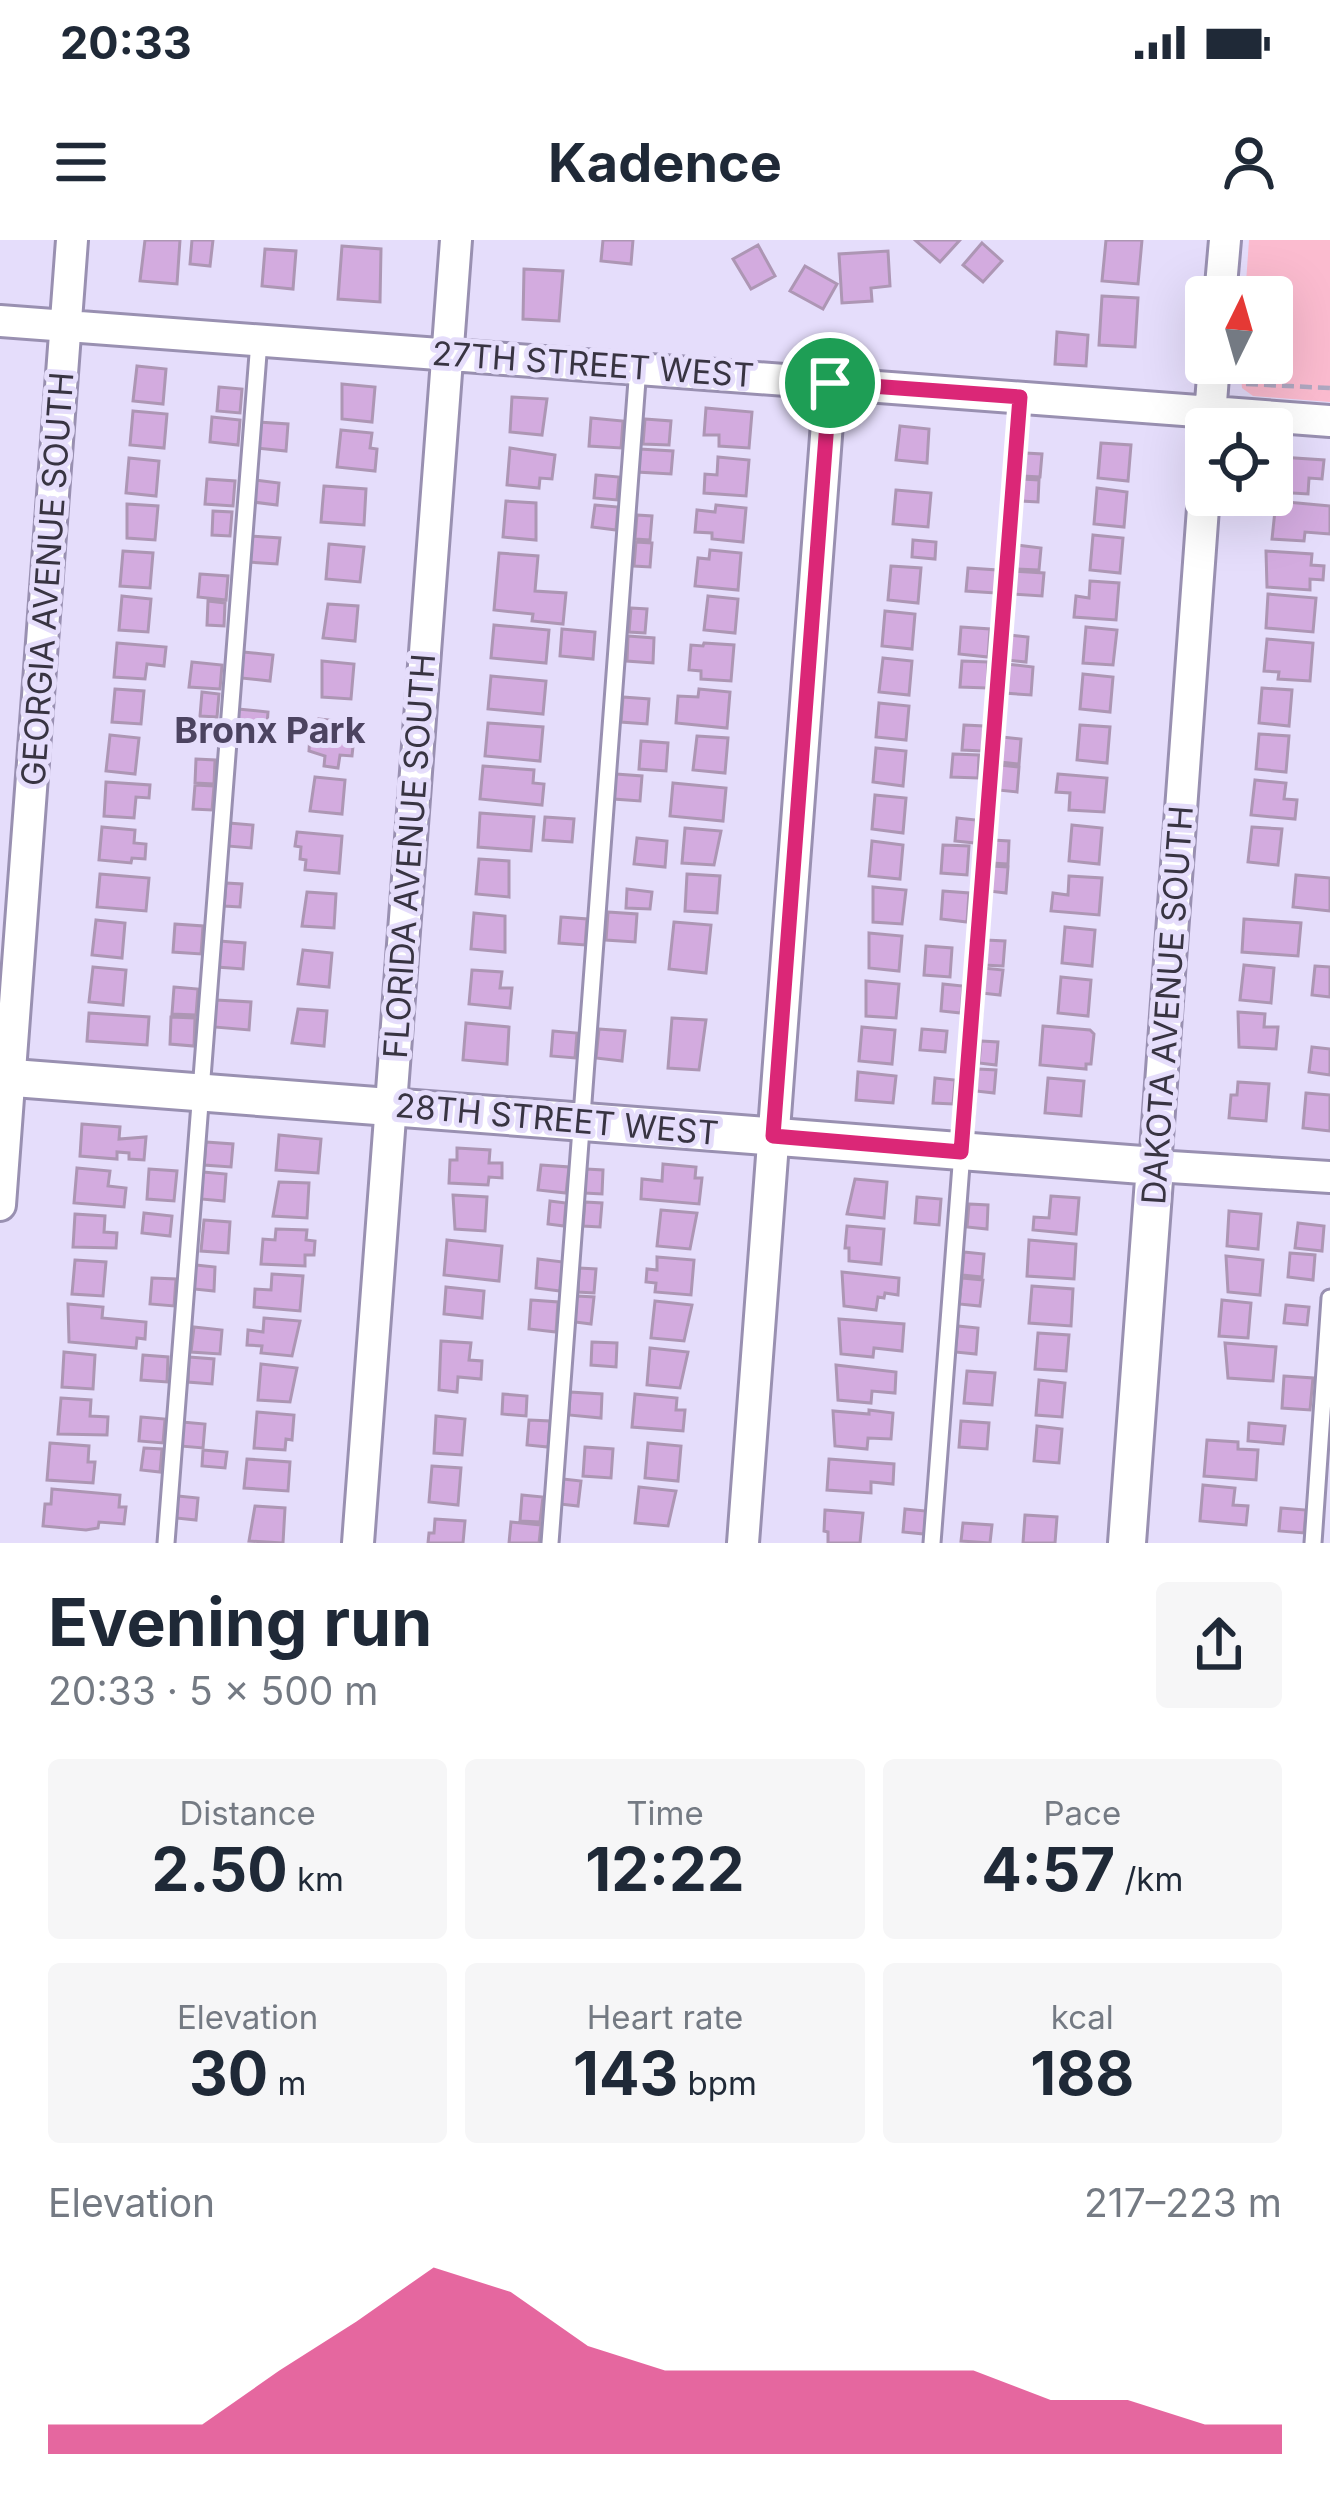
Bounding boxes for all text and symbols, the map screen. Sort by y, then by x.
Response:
text: 20:33 [60,15,192,70]
icon: menu [48,129,114,195]
icon: person [1216,129,1282,195]
text: Kadence [548,130,782,195]
north arrow [1185,276,1293,384]
map controls [1185,276,1293,516]
pin [779,332,881,434]
street label: 27TH STREET WEST [431,333,755,395]
icon: arrive [797,350,863,416]
street label: GEORGIA AVENUE SOUTH [13,371,81,787]
button: locate [1185,408,1293,516]
street label: FLORIDA AVENUE SOUTH [375,652,443,1060]
district label: Bronx Park [174,708,366,752]
street label: DAKOTA AVENUE SOUTH [1133,804,1201,1206]
street label: 28TH STREET WEST [394,1085,720,1153]
text: Evening run [48,1582,432,1662]
button: share [1156,1582,1282,1708]
text: 20:33 · 5 × 500 m [48,1667,378,1714]
text: Distance [180,1793,316,1833]
text: Time [626,1793,704,1833]
text: Pace [1043,1793,1121,1833]
text: 2.50 [151,1833,288,1905]
text: 12:22 [585,1833,745,1905]
text: 4:57 [981,1833,1115,1905]
text: km [288,1859,344,1899]
text: /km [1115,1859,1183,1899]
text: Elevation [177,1997,318,2037]
text: Heart rate [587,1997,743,2037]
text: kcal [1051,1997,1114,2037]
text: 30 [189,2037,268,2109]
text: 143 [573,2037,678,2109]
text: 188 [1030,2037,1134,2109]
text: m [268,2063,306,2103]
text: bpm [678,2063,757,2103]
text: Elevation [48,2179,215,2226]
text: 217–223 m [1084,2179,1282,2226]

